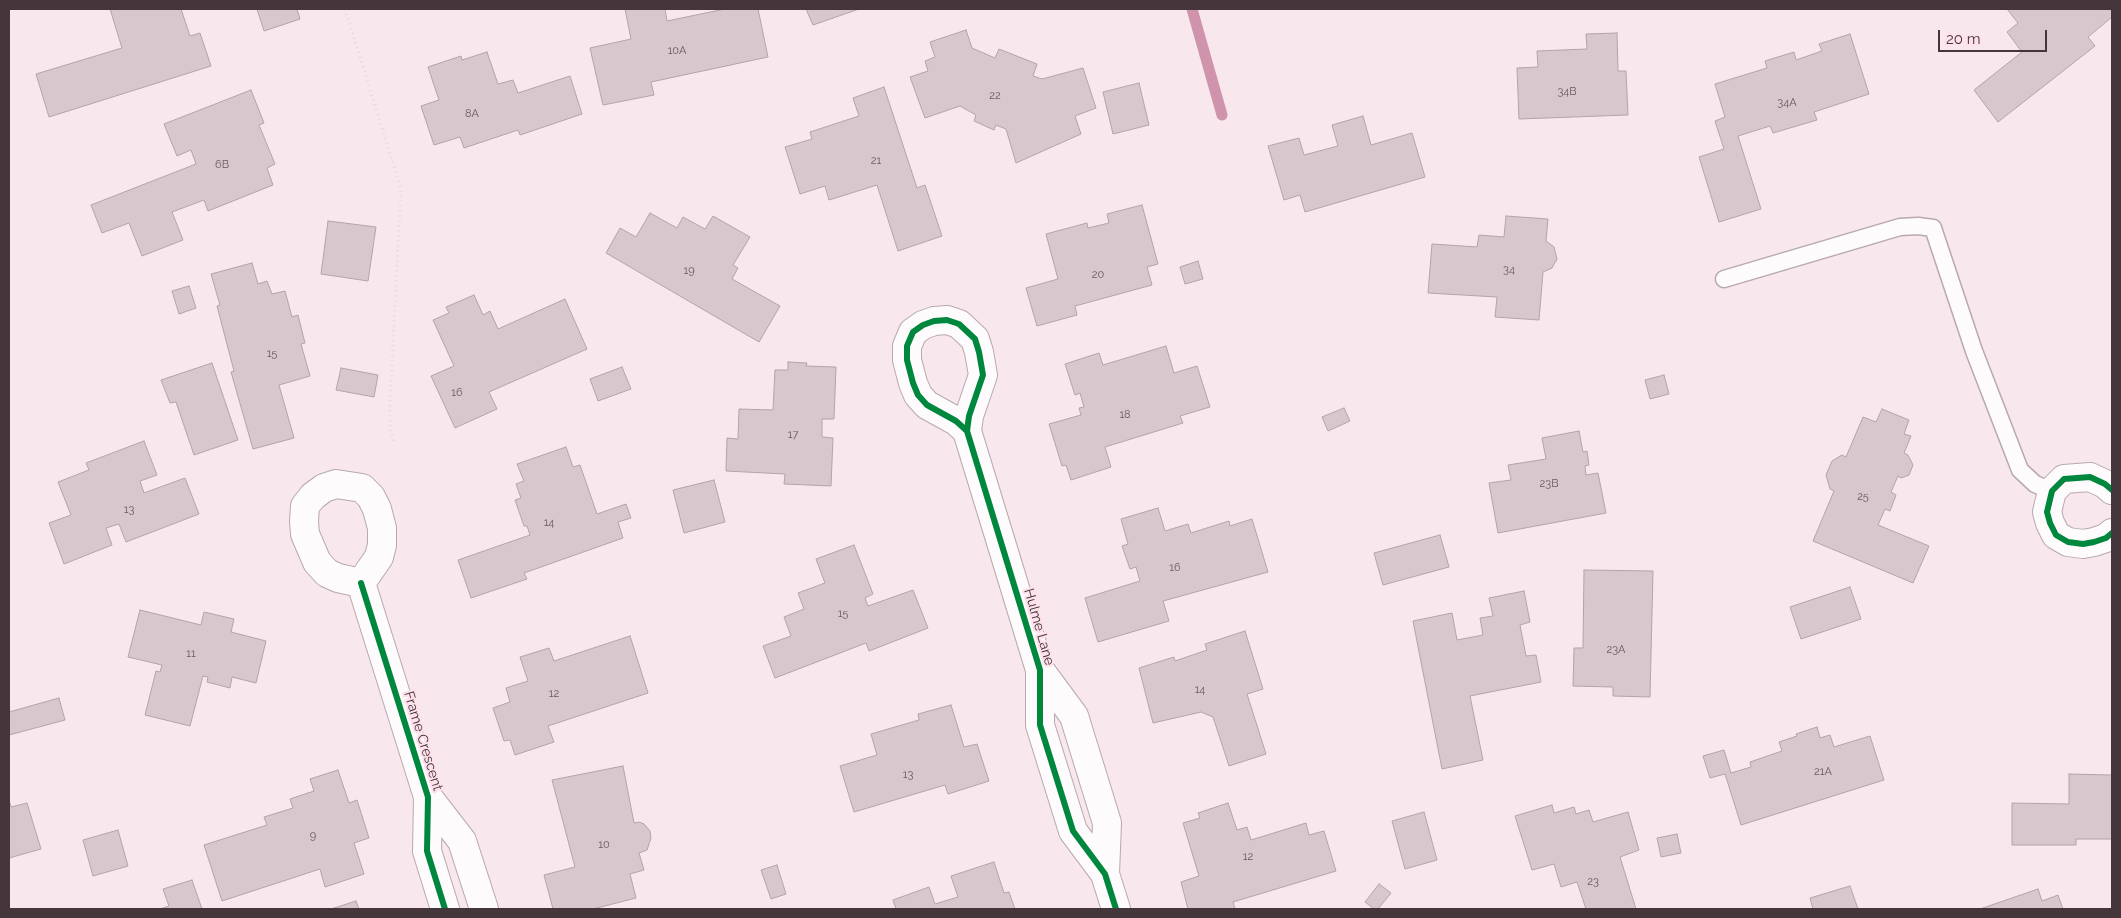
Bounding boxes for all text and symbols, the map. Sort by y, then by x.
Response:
scale bar [1941,20,2050,52]
text: 20 m [1946,30,1981,48]
house number: 10A [668,44,686,58]
house number: 34B [1557,85,1577,99]
house number: 22 [989,89,1001,103]
house number: 34A [1777,96,1797,110]
house number: 8A [465,107,479,121]
house number: 21 [871,154,881,168]
house number: 6B [215,158,229,172]
house number: 34 [1503,263,1515,277]
house number: 19 [683,264,695,278]
house number: 20 [1092,268,1104,282]
house number: 15 [267,347,277,361]
house number: 16 [451,386,463,400]
house number: 18 [1119,408,1131,422]
house number: 17 [788,428,798,442]
house number: 23B [1540,477,1558,491]
house number: 25 [1857,490,1869,504]
house number: 13 [124,503,134,517]
house number: 14 [544,516,554,530]
house number: 16 [1169,561,1181,575]
street label: Hulme Lane [1020,587,1058,667]
house number: 15 [838,607,848,621]
house number: 23A [1606,643,1626,657]
house number: 11 [186,647,196,661]
house number: 14 [1195,683,1205,697]
house number: 12 [549,687,559,701]
street label: Frame Crescent [400,689,446,793]
house number: 21A [1814,765,1832,779]
house number: 13 [903,768,913,782]
house number: 9 [310,829,316,843]
house number: 10 [598,838,610,852]
house number: 12 [1243,850,1253,864]
house number: 23 [1587,875,1599,889]

